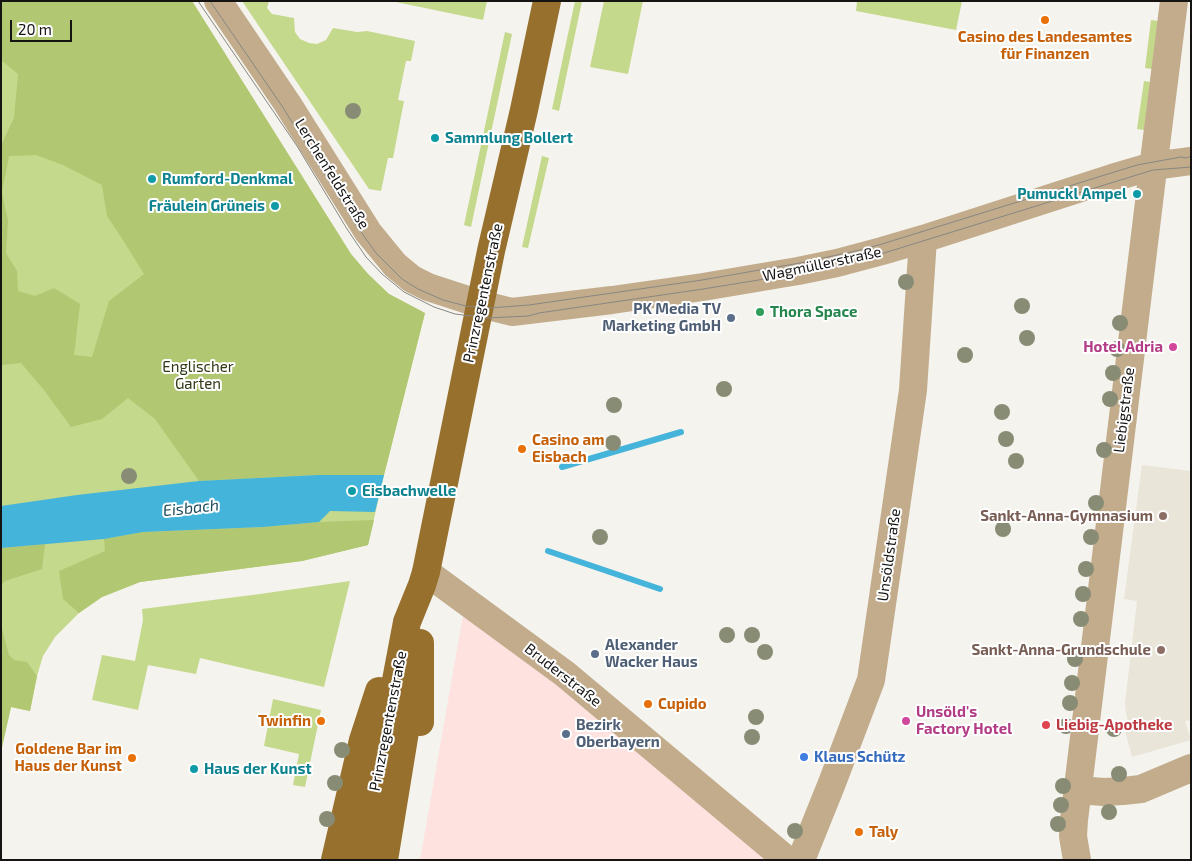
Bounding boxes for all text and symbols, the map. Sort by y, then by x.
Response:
scale bar [12,10,75,42]
marker: Casino des Landesamtes für Finanzen [1039,14,1051,26]
text: 20 m [18,20,52,38]
place label: Casino des Landesamtes für Finanzen [958,28,1132,63]
street label: Lerchenfeldstraße [291,115,373,233]
place label: Sammlung Bollert [445,129,573,147]
marker: Sammlung Bollert [429,132,441,144]
place label: Rumford-Denkmal [162,170,293,188]
marker: Rumford-Denkmal [146,173,158,185]
place label: Pumuckl Ampel [1017,185,1127,203]
marker: Pumuckl Ampel [1131,188,1143,200]
place label: Fräulein Grüneis [149,197,265,215]
marker: Fräulein Grüneis [269,200,281,212]
street label: Prinzregentenstraße [459,222,507,364]
street label: Wagmüllerstraße [761,243,883,285]
place label: PK Media TV Marketing GmbH [602,300,721,335]
place label: Thora Space [770,303,857,321]
marker: Thora Space [754,306,766,318]
marker: PK Media TV Marketing GmbH [725,312,737,324]
place label: Hotel Adria [1083,338,1163,356]
marker: Hotel Adria [1167,341,1179,353]
park label: Englischer Garten [162,358,234,393]
street label: Liebigstraße [1110,366,1138,454]
place label: Casino am Eisbach [532,431,604,466]
marker: Casino am Eisbach [516,443,528,455]
place label: Eisbachwelle [362,482,456,500]
marker: Eisbachwelle [346,485,358,497]
water label: Eisbach [162,496,220,520]
street label: Unsöldstraße [874,507,904,603]
place label: Sankt-Anna-Gymnasium [980,507,1153,525]
marker: Sankt-Anna-Gymnasium [1157,510,1169,522]
place label: Alexander Wacker Haus [605,636,698,671]
street label: Bruderstraße [521,639,605,711]
place label: Sankt-Anna-Grundschule [971,641,1151,659]
marker: Sankt-Anna-Grundschule [1155,644,1167,656]
marker: Alexander Wacker Haus [589,648,601,660]
street label: Prinzregentenstraße [366,650,410,792]
place label: Cupido [658,695,707,713]
marker: Cupido [642,698,654,710]
place label: Unsöld's Factory Hotel [916,703,1012,738]
place label: Twinfin [258,712,311,730]
marker: Twinfin [315,715,327,727]
marker: Unsöld's Factory Hotel [900,715,912,727]
place label: Bezirk Oberbayern [576,716,660,751]
place label: Liebig-Apotheke [1056,716,1172,734]
marker: Liebig-Apotheke [1040,719,1052,731]
marker: Bezirk Oberbayern [560,728,572,740]
place label: Goldene Bar im Haus der Kunst [14,740,122,775]
place label: Klaus Schütz [814,748,905,766]
marker: Klaus Schütz [798,751,810,763]
marker: Goldene Bar im Haus der Kunst [126,752,138,764]
place label: Haus der Kunst [204,760,312,778]
marker: Haus der Kunst [188,763,200,775]
place label: Taly [869,823,898,841]
marker: Taly [853,826,865,838]

